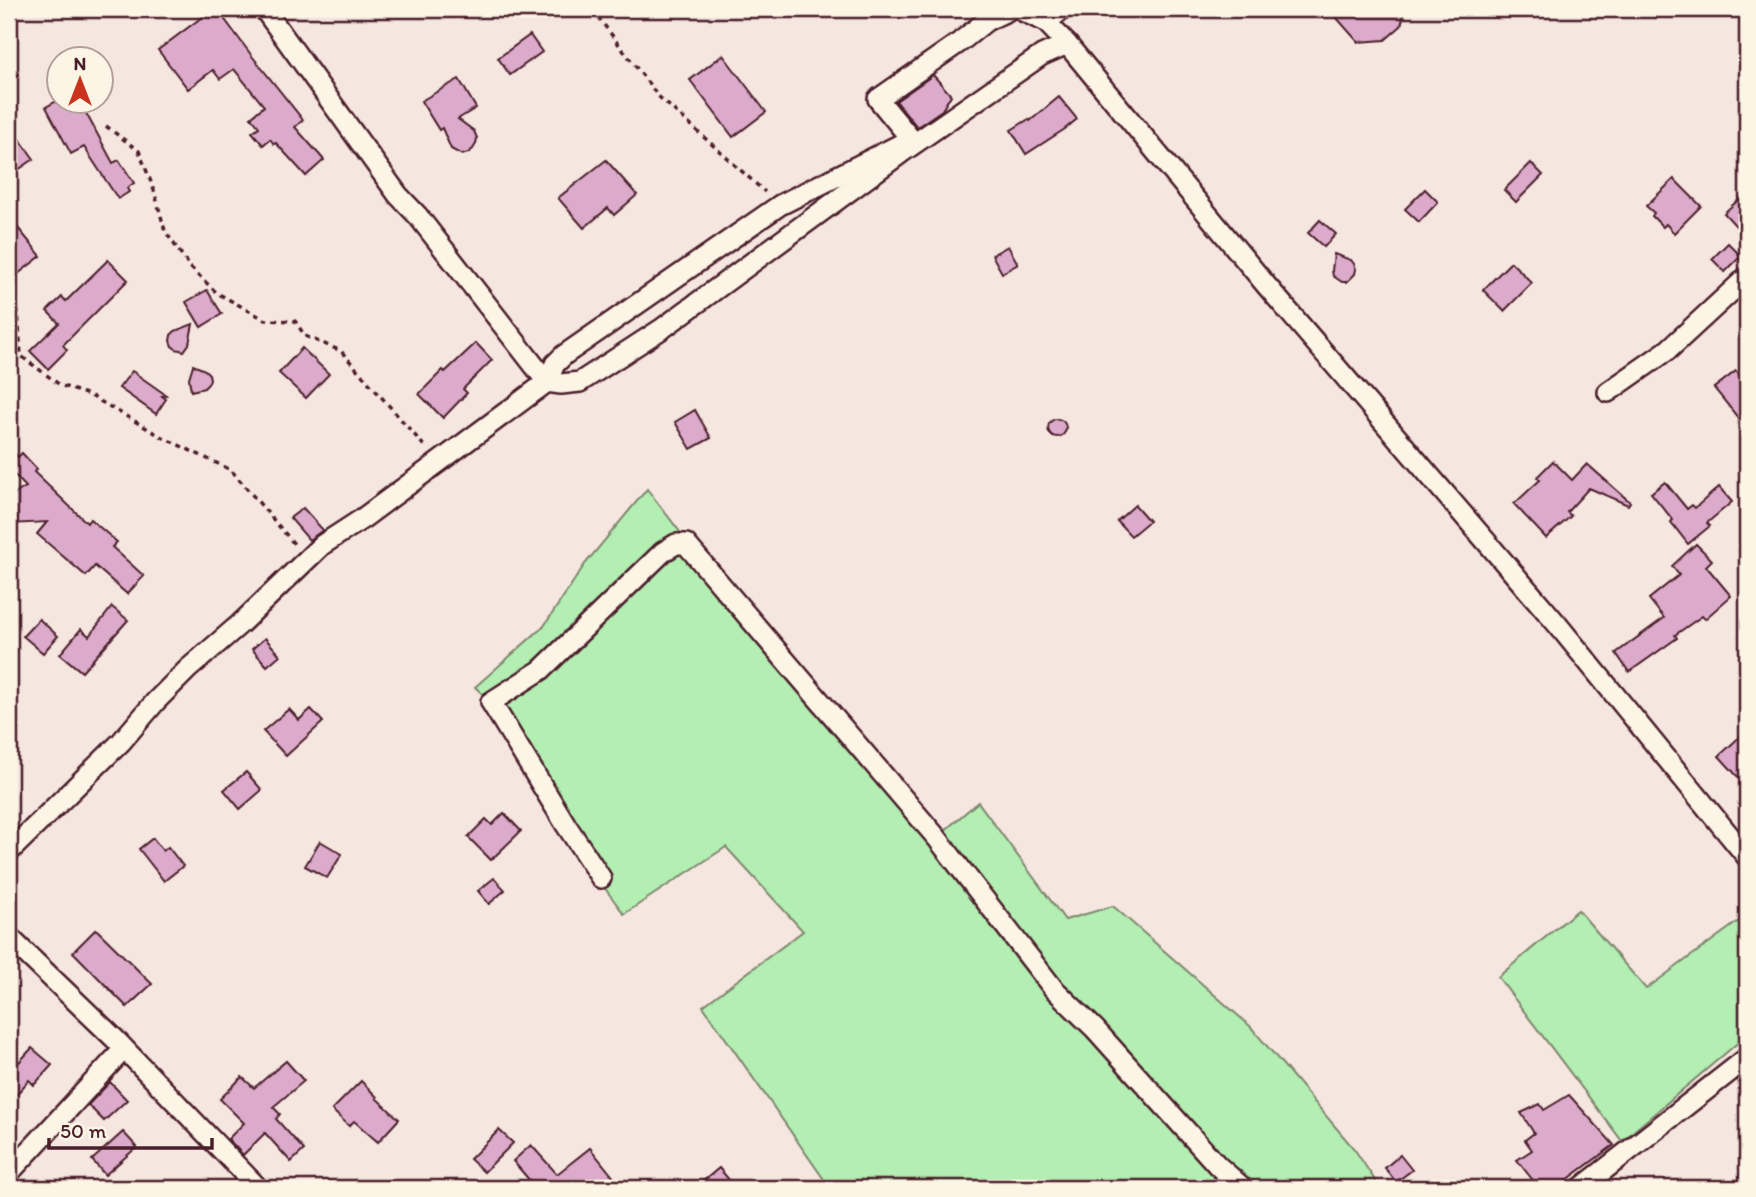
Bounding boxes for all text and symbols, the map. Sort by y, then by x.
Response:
north arrow [46,46,116,116]
text: N [74,52,86,75]
scale bar [49,1106,212,1150]
text: 50 m [60,1118,107,1143]

